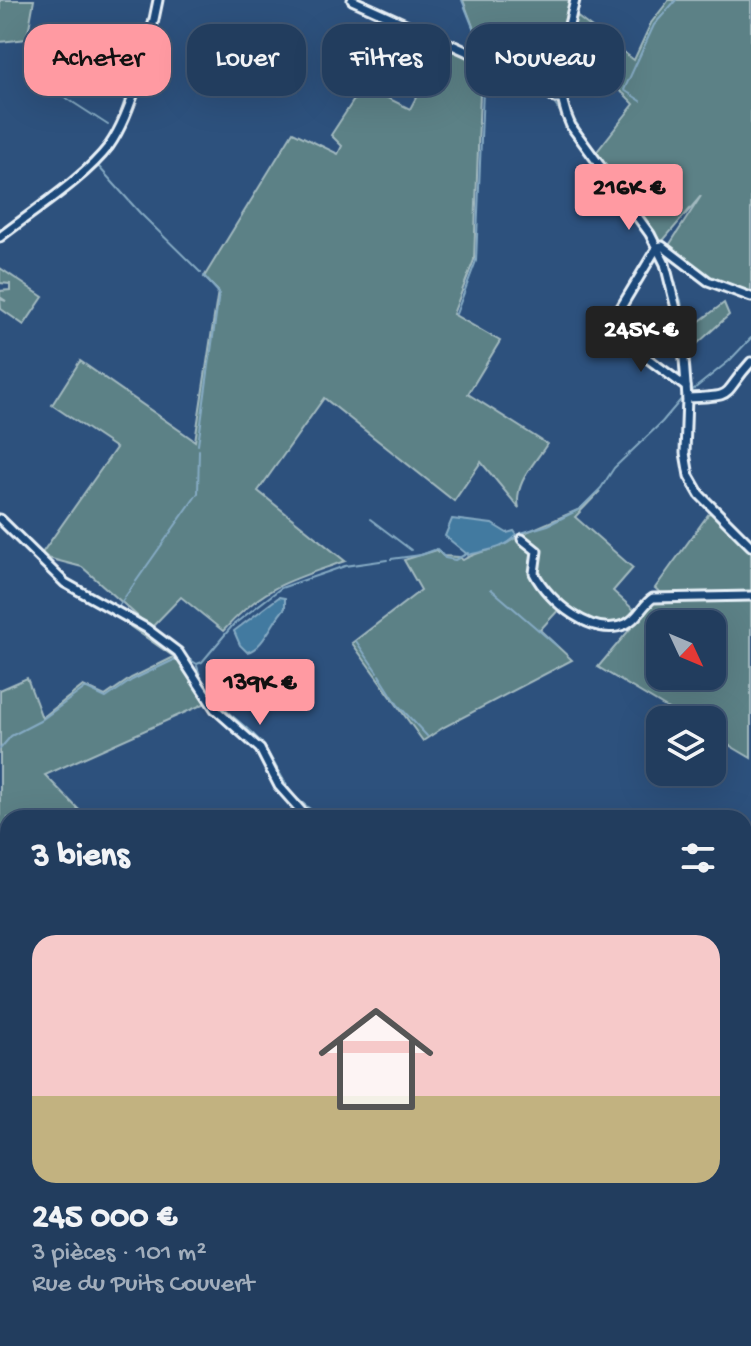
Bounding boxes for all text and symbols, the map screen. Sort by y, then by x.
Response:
chip: Acheter [24,24,171,96]
chip: Louer [187,24,306,96]
chip: Filtres [322,24,450,96]
chip: Nouveau [466,24,624,96]
pin: 216K € [564,164,694,232]
text: 216K € [593,174,665,205]
pin: 245K € [576,306,706,374]
text: 245K € [604,316,678,347]
north arrow [646,610,726,690]
map controls [646,610,726,786]
pin: 139K € [195,659,325,727]
text: 139K € [224,669,296,700]
button: layers [646,706,726,786]
icon: filters [676,836,720,880]
text: 3 biens [32,838,129,878]
icon: home [304,987,448,1131]
text: 245 000 € [32,1199,177,1239]
text: 3 pièces · 101 m² [32,1239,206,1270]
text: Rue du Puits Couvert [32,1270,254,1301]

